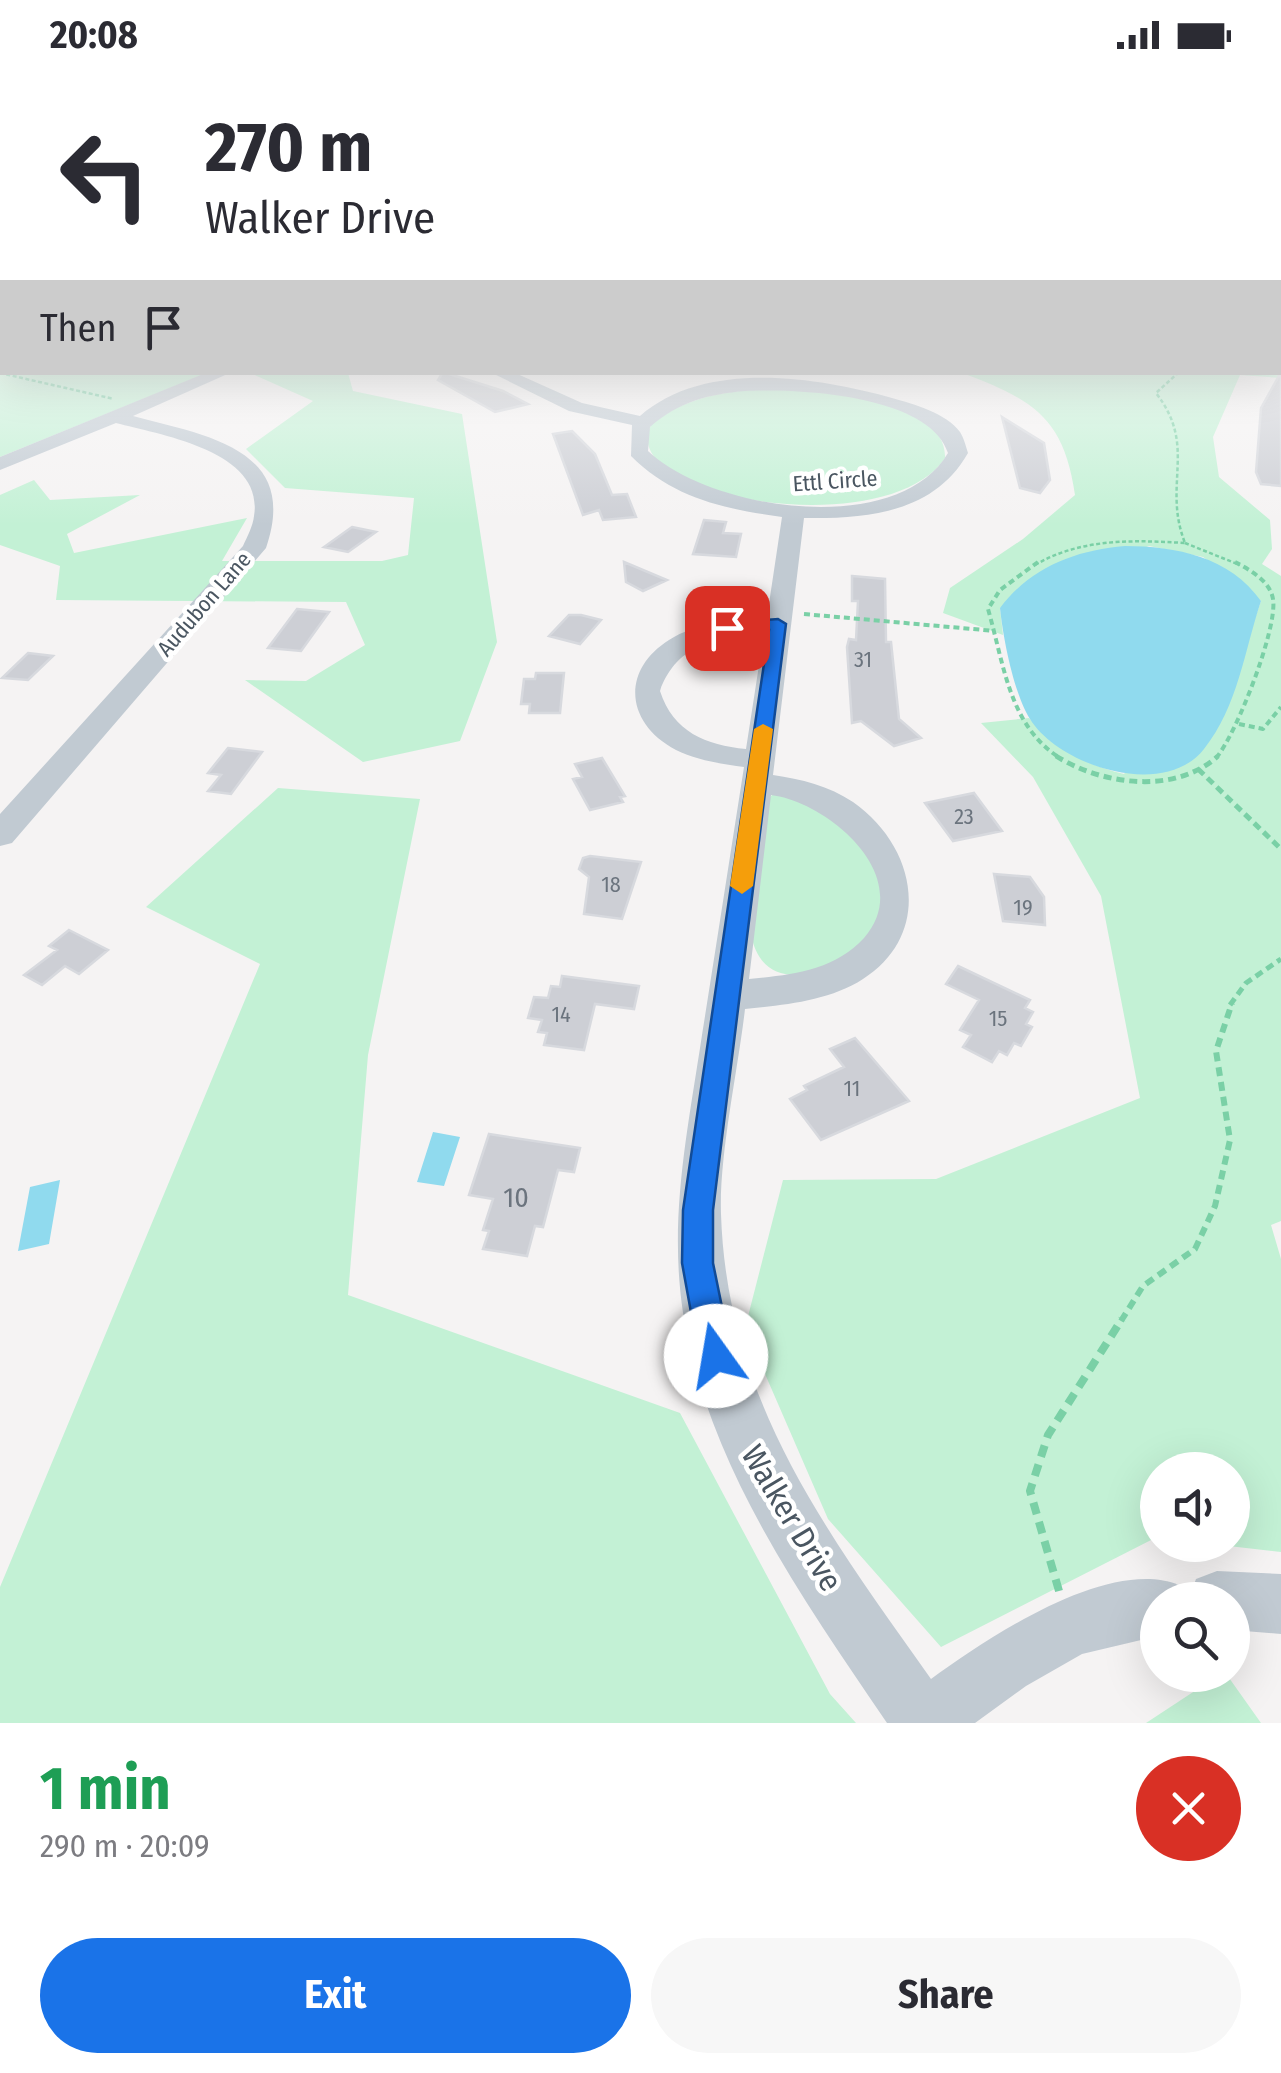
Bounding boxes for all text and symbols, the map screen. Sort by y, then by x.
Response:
text: 20:08 [50,12,138,58]
text: 270 m [205,106,372,190]
icon: left [40,110,170,240]
text: Walker Drive [205,191,435,245]
icon: arrive [136,300,191,355]
text: Then [40,305,116,351]
street label: Ettl Circle [792,465,878,497]
street label: Audubon Lane [151,546,257,662]
pin [685,586,770,671]
icon: arrive [700,601,755,656]
house number: 31 [854,646,872,673]
house number: 23 [954,803,974,830]
house number: 18 [601,871,621,898]
house number: 19 [1013,894,1033,921]
house number: 14 [551,1001,571,1028]
house number: 15 [989,1005,1007,1032]
house number: 11 [844,1075,860,1102]
house number: 10 [503,1181,529,1214]
position arrow [664,1304,768,1408]
street label: Walker Drive [734,1438,850,1598]
map controls [1140,1452,1250,1692]
button: sound [1140,1452,1250,1562]
button: search [1140,1582,1250,1692]
text: 1 min [40,1753,171,1825]
button: close [1136,1756,1241,1861]
text: 290 m · 20:09 [40,1827,210,1865]
button: Exit [40,1938,631,2053]
button: Share [651,1938,1241,2053]

